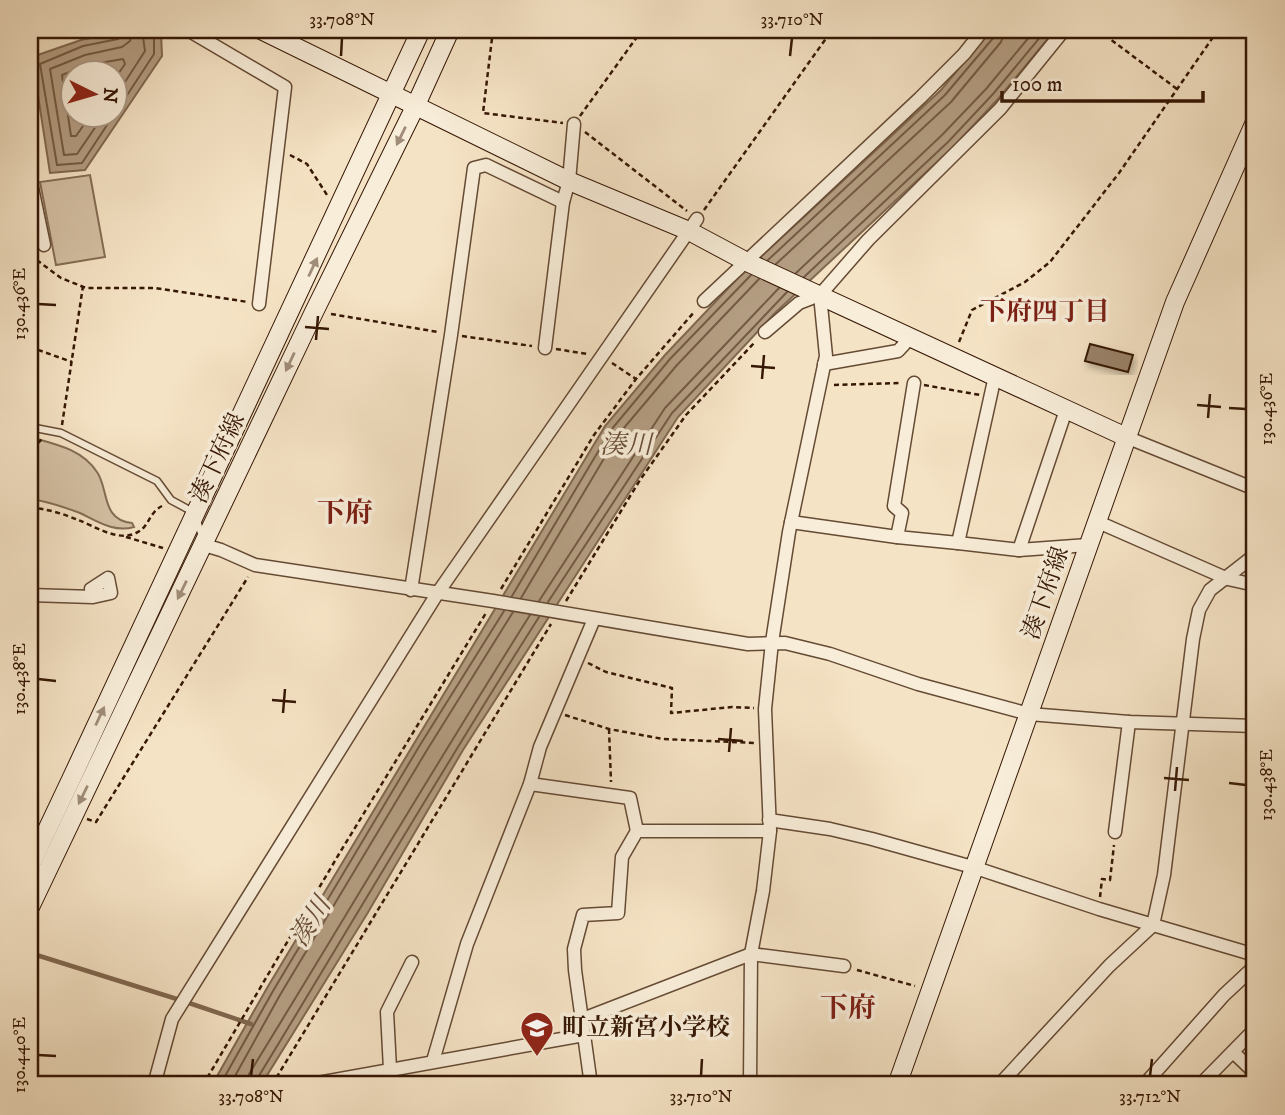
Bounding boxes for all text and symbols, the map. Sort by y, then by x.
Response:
text: 33.708°N [309,9,375,31]
text: 33.710°N [761,9,824,31]
north arrow [60,60,130,130]
scale bar [1002,60,1203,104]
text: 100 m [1012,72,1063,98]
text: N [97,87,122,105]
one-way arrow [395,126,406,146]
one-way arrow [308,256,319,277]
text: 130.436°E [9,268,31,340]
district label: 下府四丁目 [980,296,1110,329]
one-way arrow [284,352,295,373]
text: 130.436°E [1256,373,1278,445]
street label: 湊下府線 [184,408,252,508]
water label: 湊川 [600,429,655,462]
district label: 下府 [317,496,373,531]
street label: 湊下府線 [1016,543,1076,643]
one-way arrow [176,580,188,600]
text: 130.438°E [9,643,31,715]
one-way arrow [94,706,106,726]
text: 130.438°E [1256,749,1278,821]
one-way arrow [77,785,89,805]
water label: 湊川 [283,889,340,953]
district label: 下府 [820,991,876,1026]
school or university icon: 町立新宮小学校 [518,1009,556,1058]
place label: 町立新宮小学校 [562,1013,730,1043]
text: 130.440°E [9,1017,31,1093]
text: 33.708°N [218,1086,284,1108]
text: 33.710°N [670,1086,733,1108]
text: 33.712°N [1119,1086,1181,1108]

